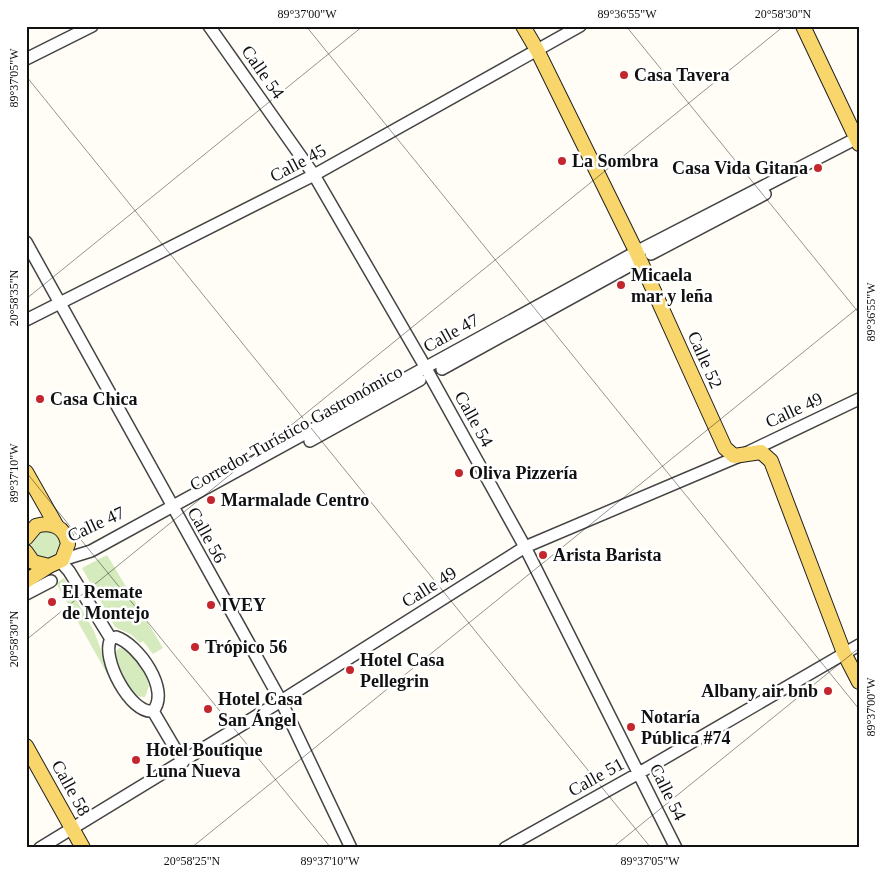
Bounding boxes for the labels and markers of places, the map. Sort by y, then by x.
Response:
place label: Casa Tavera [634,65,730,85]
marker: Casa Tavera [618,69,630,81]
place label: La Sombra [572,151,659,171]
marker: La Sombra [556,155,568,167]
place label: Casa Vida Gitana [672,158,808,178]
marker: Casa Vida Gitana [812,162,824,174]
place label: Micaela mar y leña [631,265,713,306]
marker: Micaela mar y leña [615,279,627,291]
place label: Casa Chica [50,389,138,409]
marker: Casa Chica [34,393,46,405]
place label: Oliva Pizzería [469,463,577,483]
marker: Oliva Pizzería [453,467,465,479]
place label: Marmalade Centro [221,490,369,510]
marker: Marmalade Centro [205,494,217,506]
place label: Arista Barista [553,545,661,565]
marker: Arista Barista [537,549,549,561]
place label: El Remate de Montejo [62,582,149,623]
place label: IVEY [221,595,266,615]
marker: El Remate de Montejo [46,596,58,608]
marker: IVEY [205,599,217,611]
place label: Trópico 56 [205,637,287,657]
marker: Trópico 56 [189,641,201,653]
place label: Hotel Casa Pellegrin [360,650,445,691]
marker: Hotel Casa Pellegrin [344,664,356,676]
place label: Albany air bnb [701,681,818,701]
marker: Albany air bnb [822,685,834,697]
place label: Hotel Casa San Ángel [218,689,303,730]
marker: Hotel Casa San Ángel [202,703,214,715]
place label: Notaría Pública #74 [641,707,731,748]
marker: Notaría Pública #74 [625,721,637,733]
place label: Hotel Boutique Luna Nueva [146,740,263,781]
marker: Hotel Boutique Luna Nueva [130,754,142,766]

